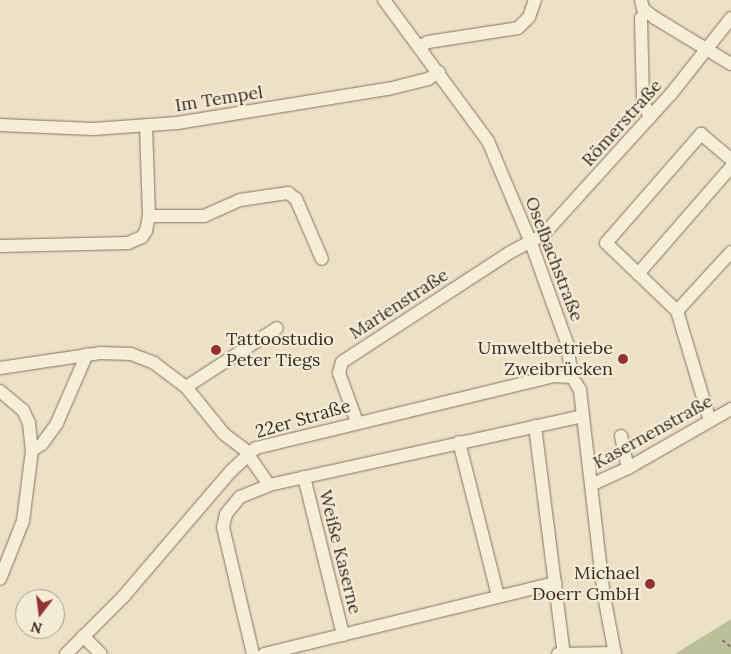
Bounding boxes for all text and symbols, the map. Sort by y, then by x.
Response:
street label: Römerstraße [577,75,667,171]
street label: Im Tempel [174,81,264,117]
street label: Oselbachstraße [520,194,588,324]
street label: Marienstraße [345,264,453,344]
place label: Tattoostudio Peter Tiegs [226,329,334,372]
place label: Umweltbetriebe Zweibrücken [478,338,613,380]
marker: Tattoostudio Peter Tiegs [210,344,222,356]
marker: Umweltbetriebe Zweibrücken [617,353,629,365]
street label: Kasernenstraße [589,390,717,474]
street label: 22er Straße [253,395,353,443]
street label: Weiße Kaserne [314,488,366,616]
place label: Michael Doerr GmbH [532,563,640,606]
marker: Michael Doerr GmbH [644,578,656,590]
north arrow [15,589,65,639]
text: N [29,617,44,638]

